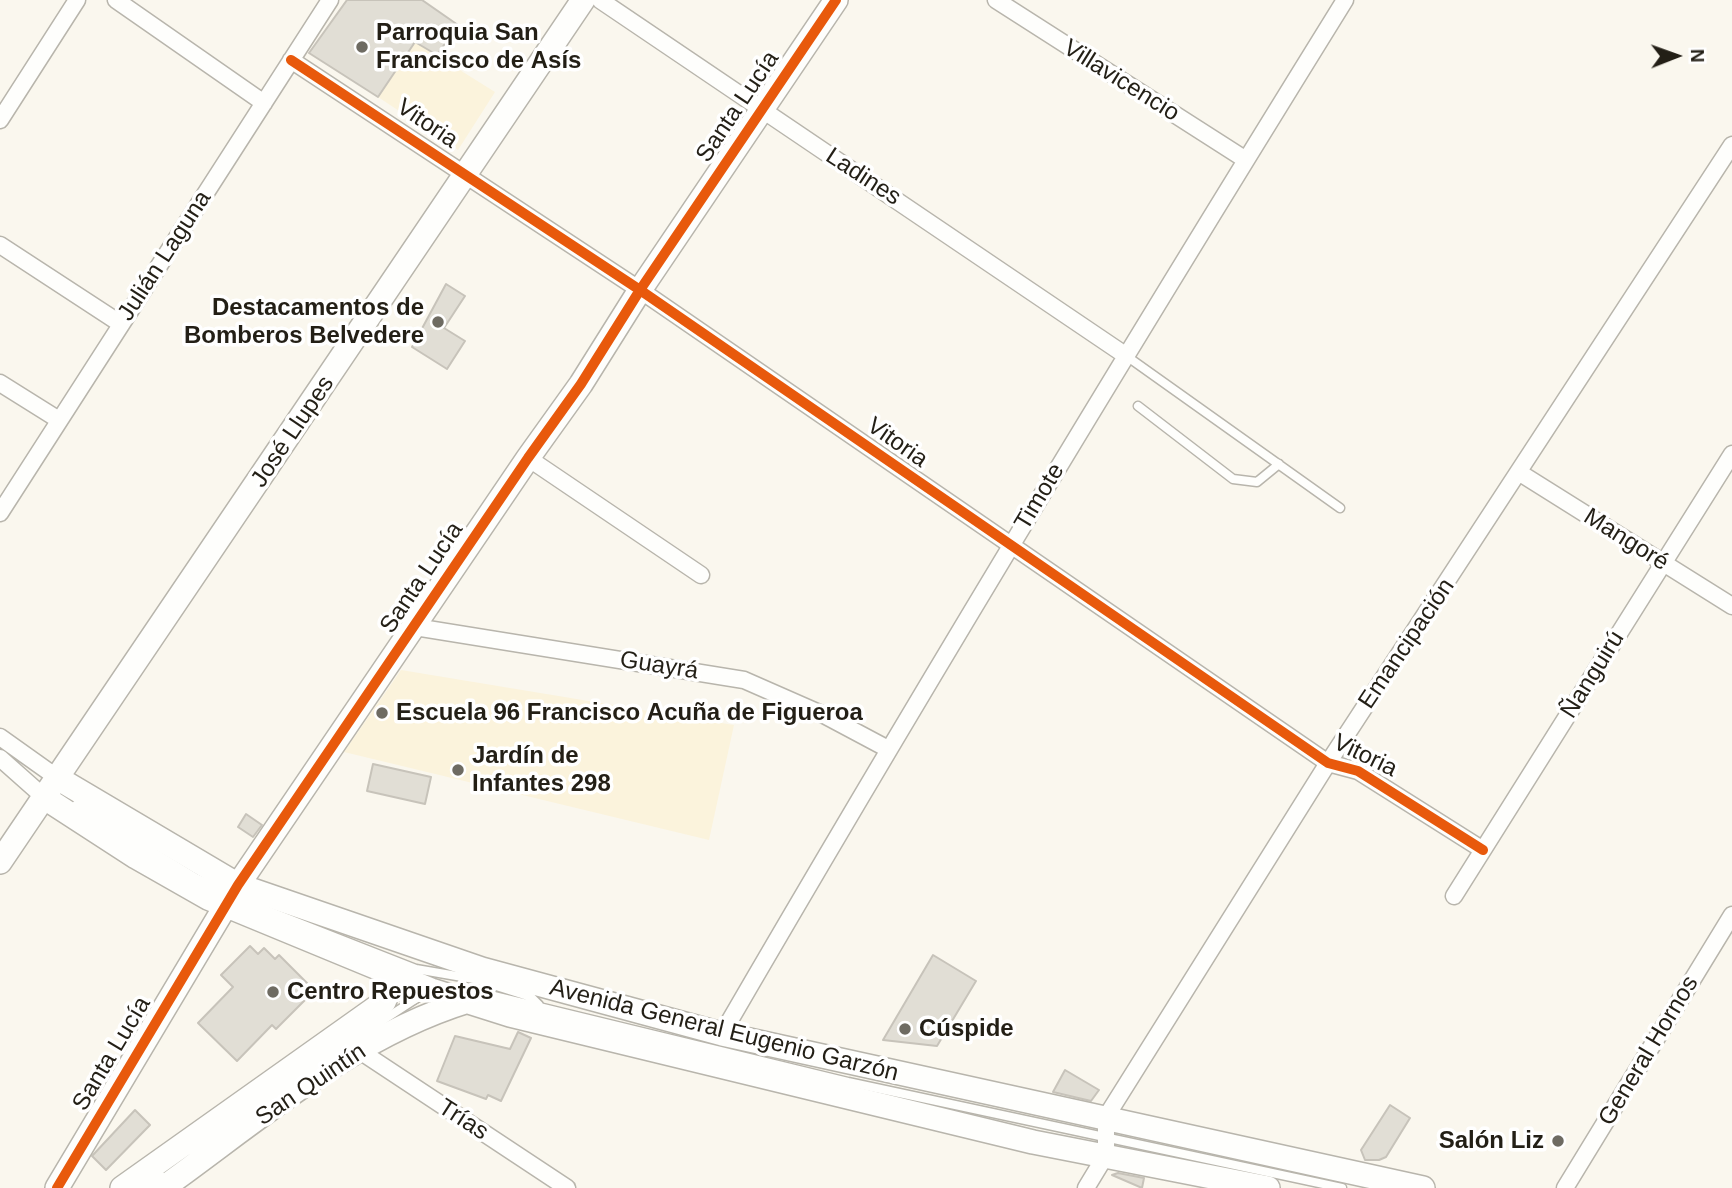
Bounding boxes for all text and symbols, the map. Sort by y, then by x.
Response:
place label: Parroquia San Francisco de Asís [376,19,581,75]
north arrow [1641,21,1711,91]
street label: Villavicencio [1058,34,1184,128]
marker: Parroquia San Francisco de Asís [354,39,370,55]
street label: Santa Lucía [690,46,786,168]
text: N [1687,49,1708,63]
street label: Vitoria [391,93,463,155]
street label: Ladines [820,142,906,212]
street label: Julián Laguna [112,185,218,327]
place label: Destacamentos de Bomberos Belvedere [184,294,424,350]
marker: Destacamentos de Bomberos Belvedere [430,314,446,330]
street label: José Llupes [245,371,341,493]
street label: Vitoria [861,412,933,474]
street label: Timote [1009,459,1071,535]
street label: Mangoré [1578,503,1674,577]
street label: Santa Lucía [374,517,470,639]
street label: Emancipación [1353,573,1461,715]
street label: Ñanguirú [1555,626,1631,724]
street label: Guayrá [618,646,700,686]
place label: Escuela 96 Francisco Acuña de Figueroa [396,699,863,727]
marker: Escuela 96 Francisco Acuña de Figueroa [374,705,390,721]
street label: Vitoria [1328,728,1402,784]
place label: Jardín de Infantes 298 [472,742,611,798]
marker: Jardín de Infantes 298 [450,762,466,778]
street label: General Hornos [1593,971,1705,1131]
street label: Avenida General Eugenio Garzón [547,974,901,1088]
place label: Centro Repuestos [287,978,494,1006]
marker: Centro Repuestos [265,984,281,1000]
street label: Santa Lucía [67,992,157,1116]
place label: Cúspide [919,1015,1014,1043]
marker: Cúspide [897,1021,913,1037]
street label: San Quintín [250,1038,372,1132]
street label: Trías [433,1093,493,1147]
place label: Salón Liz [1439,1127,1544,1155]
marker: Salón Liz [1550,1133,1566,1149]

